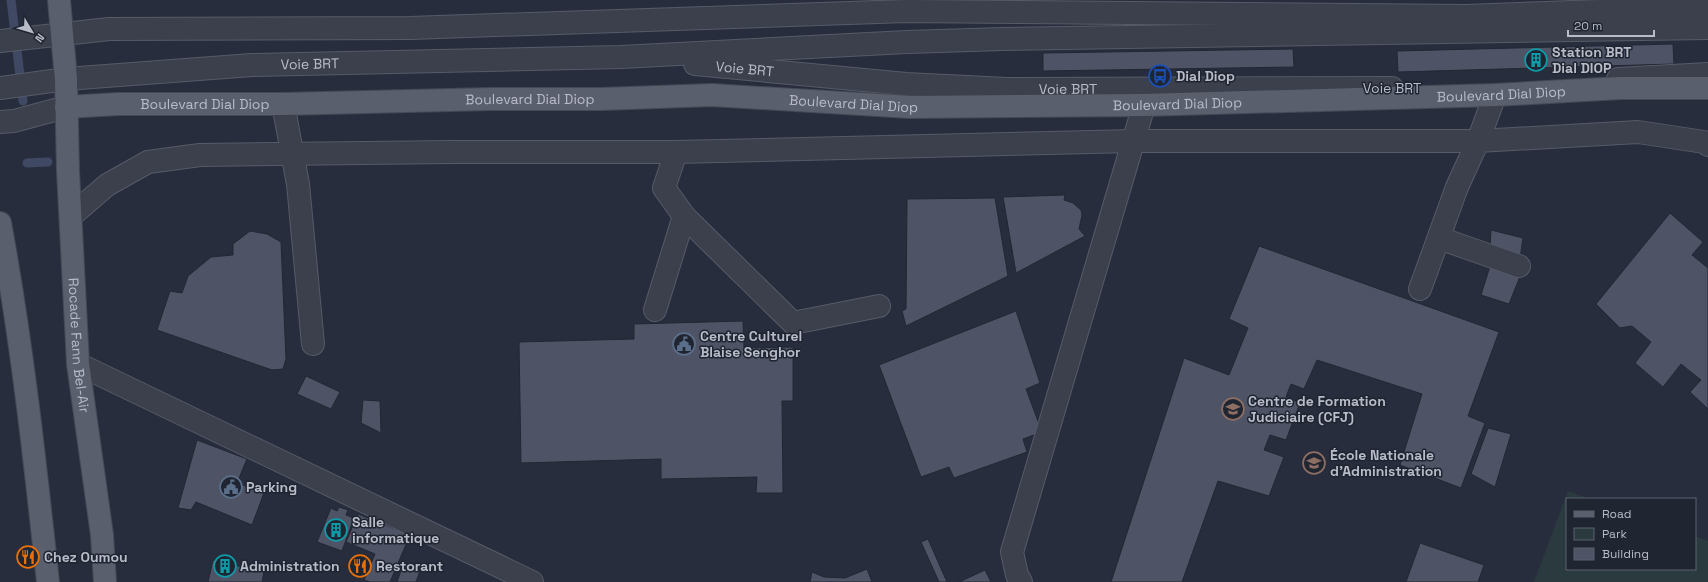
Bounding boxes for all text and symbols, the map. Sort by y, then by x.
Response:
north arrow [12,12,52,52]
scale bar [1568,12,1654,38]
text: 20 m [1574,18,1602,34]
text: N [32,31,48,45]
place label: Station BRT Dial DIOP [1552,43,1632,77]
building icon: Station BRT Dial DIOP [1523,47,1549,73]
street label: Voie BRT [280,54,339,73]
street label: Voie BRT [715,57,775,80]
bus stop icon: Dial Diop [1147,63,1173,89]
place label: Dial Diop [1176,67,1235,85]
street label: Voie BRT [1363,79,1421,97]
street label: Voie BRT [1039,80,1097,98]
street label: Boulevard Dial Diop [1436,82,1566,106]
street label: Boulevard Dial Diop [465,90,595,109]
street label: Boulevard Dial Diop [788,91,918,116]
street label: Boulevard Dial Diop [1113,93,1242,114]
street label: Boulevard Dial Diop [140,95,270,113]
street label: Rocade Fann Bel-Air [65,277,94,414]
place label: Centre Culturel Blaise Senghor [700,327,802,361]
public building icon: Centre Culturel Blaise Senghor [671,331,697,357]
place label: Centre de Formation Judiciaire (CFJ) [1248,392,1386,426]
school or university icon: Centre de Formation Judiciaire (CFJ) [1220,396,1246,422]
place label: École Nationale d'Administration [1330,446,1442,480]
school or university icon: École Nationale d'Administration [1301,450,1327,476]
public building icon: Parking [218,474,244,500]
place label: Parking [246,478,297,496]
legend [1566,498,1696,570]
text: Road [1602,506,1631,522]
place label: Salle informatique [352,513,439,547]
building icon: Salle informatique [323,517,349,543]
text: Park [1602,526,1627,542]
restaurant icon: Chez Oumou [15,544,41,570]
text: Building [1602,546,1649,562]
place label: Chez Oumou [44,548,128,566]
building icon: Administration [212,553,238,579]
restaurant icon: Restorant [347,553,373,579]
place label: Administration [240,557,340,575]
place label: Restorant [376,557,443,575]

